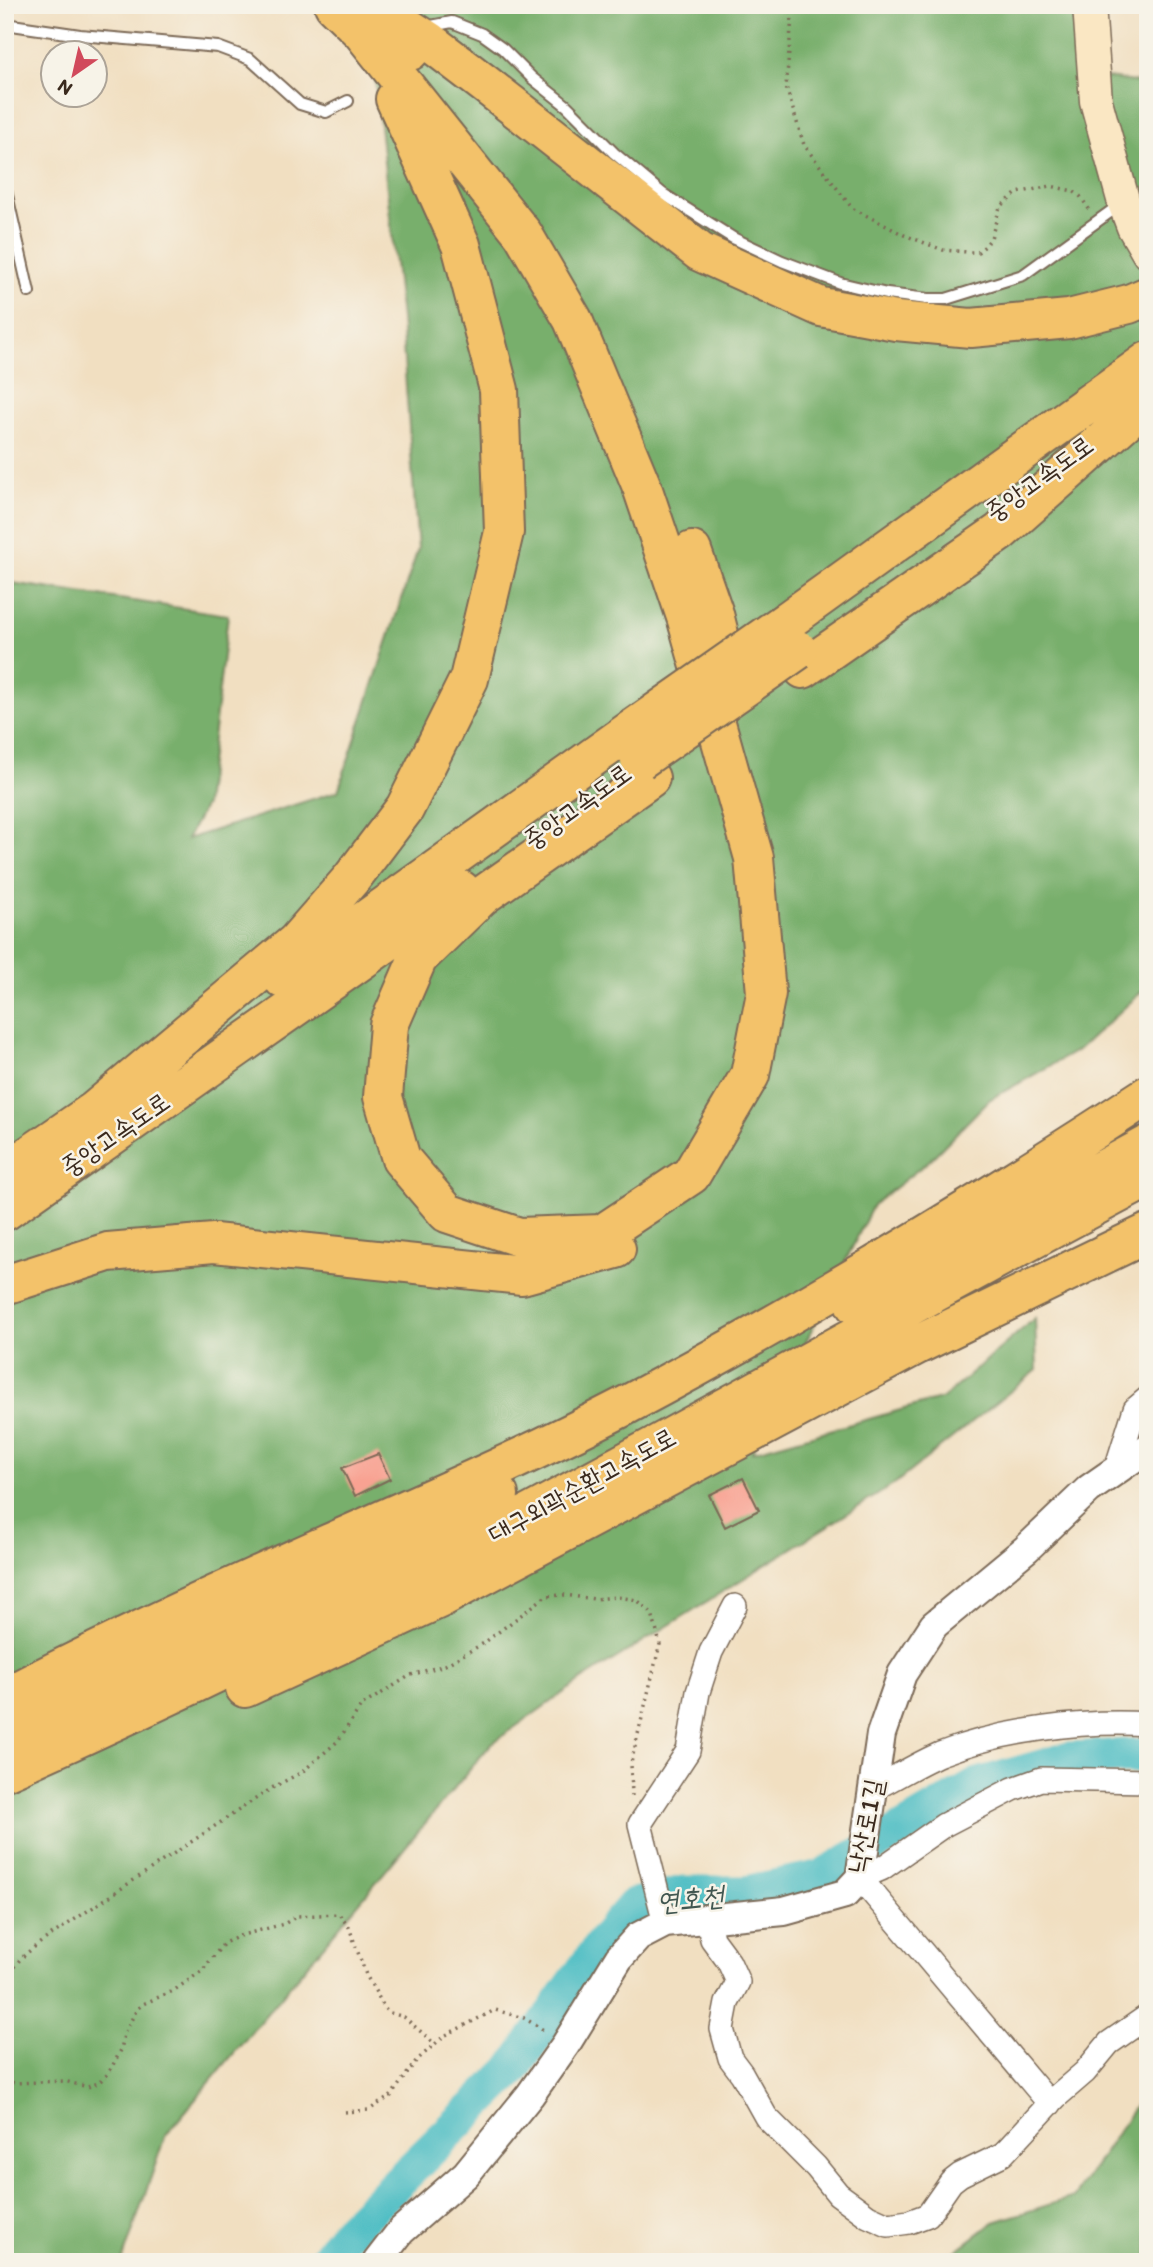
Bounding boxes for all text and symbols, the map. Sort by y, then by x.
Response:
north arrow [38,38,108,108]
text: N [53,75,77,101]
street label: 중앙고속도로 [979,428,1099,528]
street label: 중앙고속도로 [517,756,637,856]
street label: 중앙고속도로 [54,1085,176,1183]
street label: 대구외곽순환고속도로 [483,1420,681,1550]
street label: 낙산로1길 [840,1776,890,1876]
water label: 연호천 [655,1877,728,1918]

